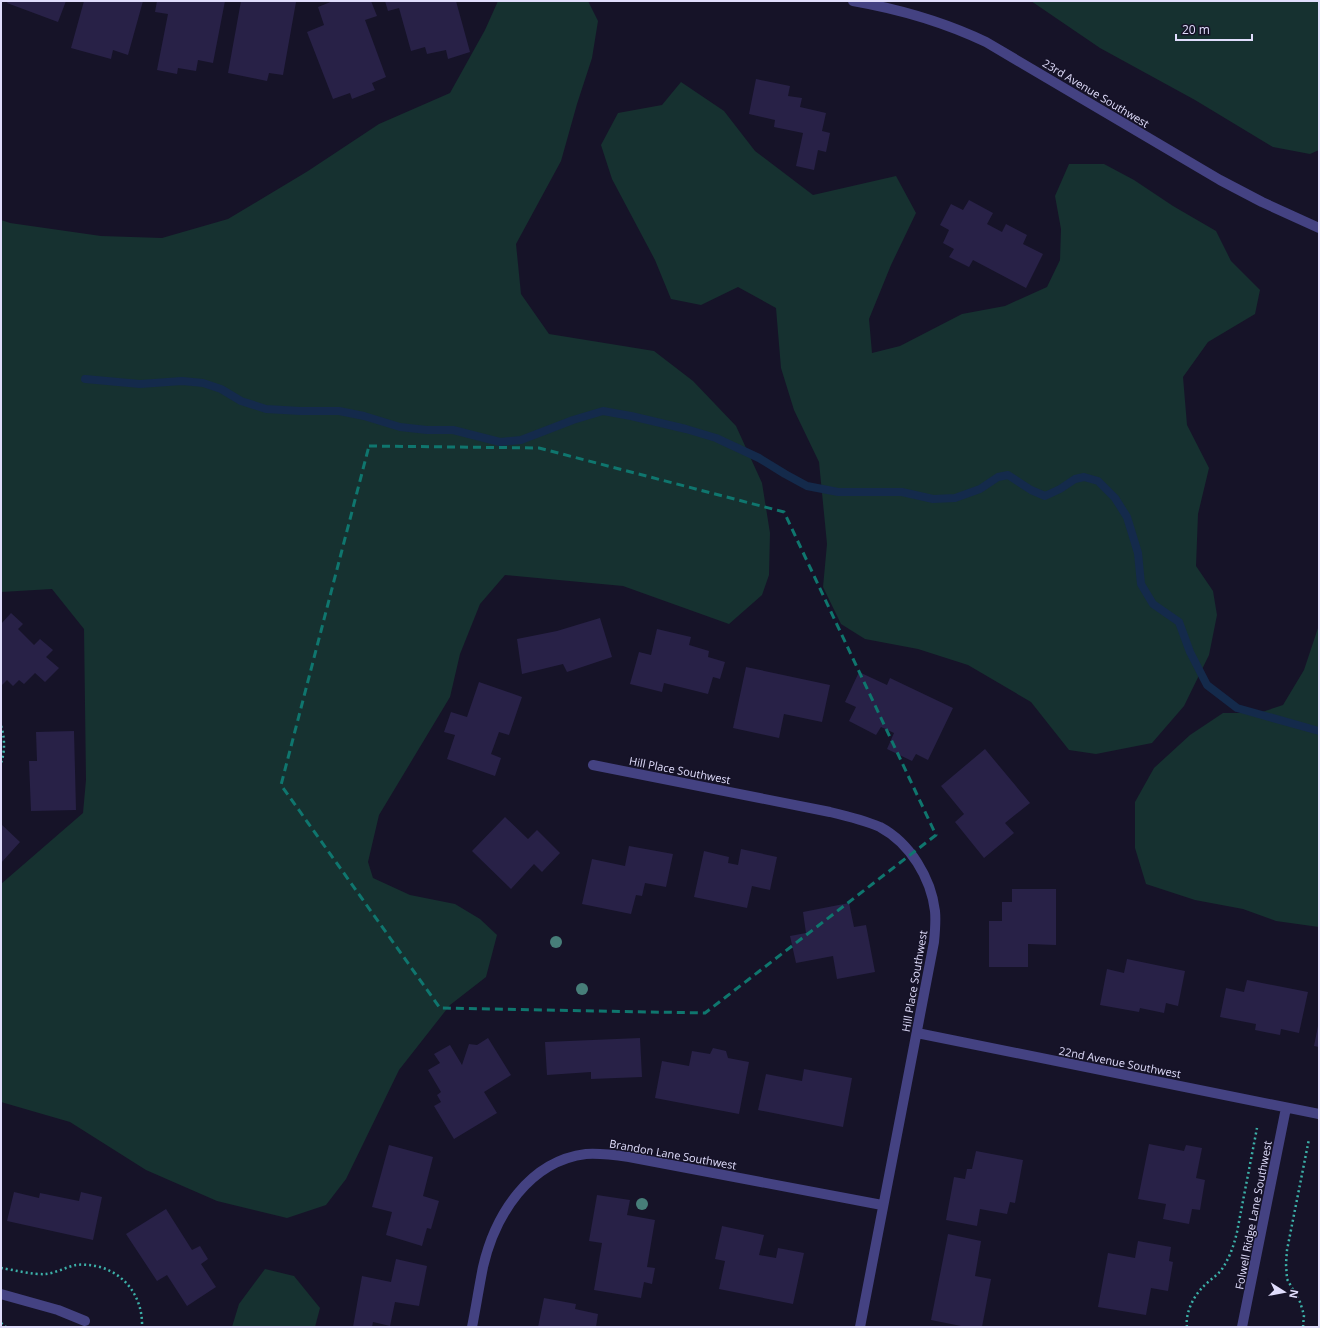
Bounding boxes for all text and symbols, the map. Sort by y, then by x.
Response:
scale bar [1176,16,1252,42]
text: 20 m [1182,21,1210,38]
street label: 23rd Avenue Southwest [1040,55,1152,131]
street label: Hill Place Southwest [628,753,732,787]
street label: Hill Place Southwest [898,929,930,1033]
street label: 22nd Avenue Southwest [1058,1043,1182,1081]
street label: Brandon Lane Southwest [608,1135,738,1173]
street label: Folwell Ridge Lane Southwest [1231,1139,1275,1291]
north arrow [1264,1272,1304,1312]
text: N [1286,1288,1303,1300]

